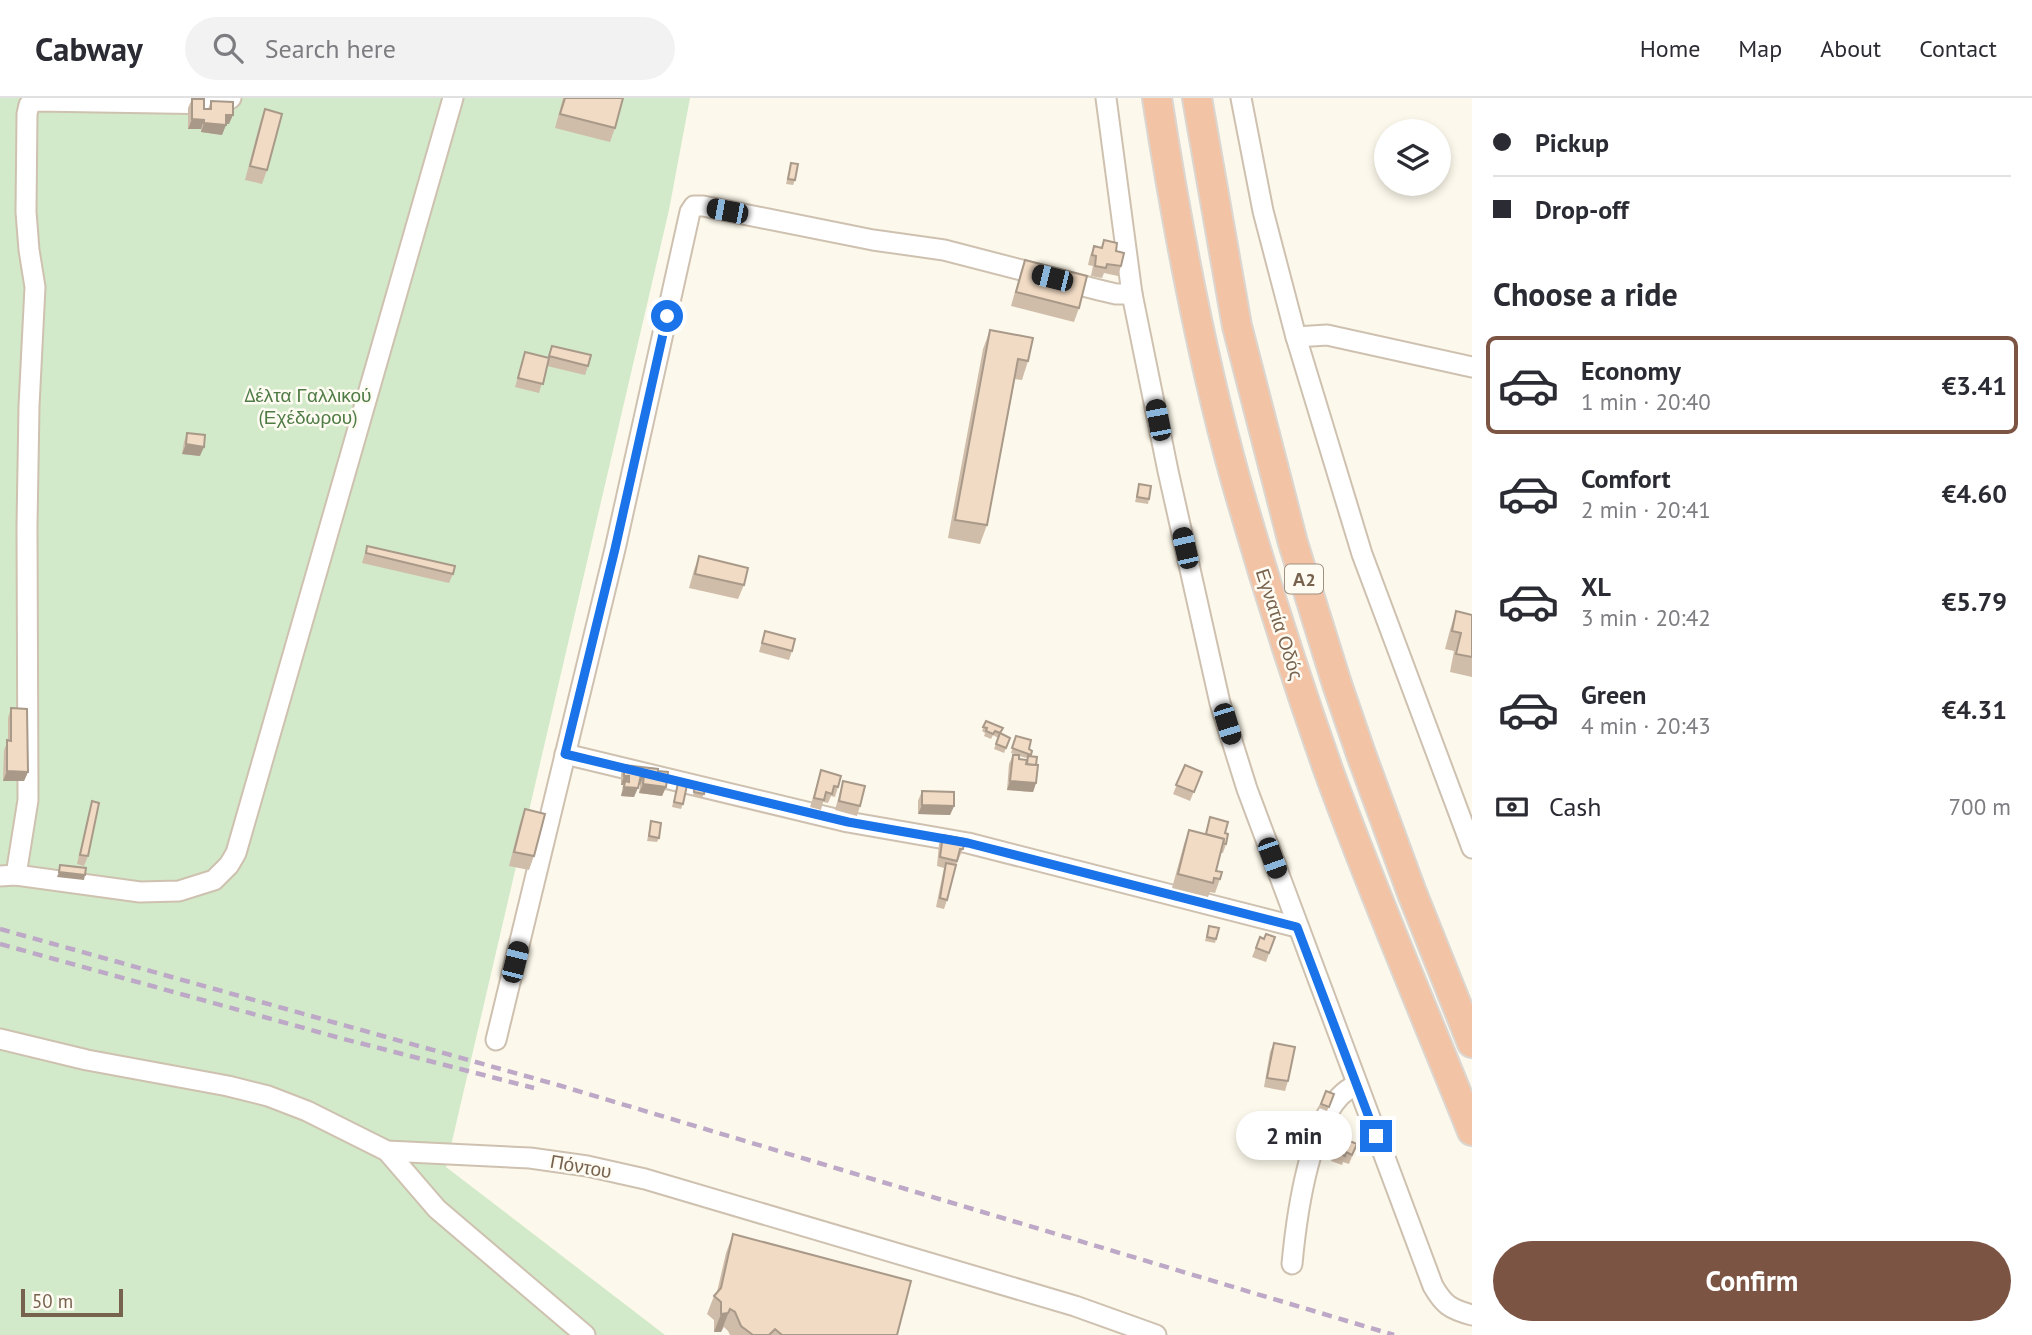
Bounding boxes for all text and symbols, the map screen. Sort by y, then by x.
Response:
search box [185,17,675,80]
text: Cabway [35,27,143,70]
icon: search [209,29,247,67]
text: Search here [265,32,396,65]
text: Home [1640,33,1700,64]
text: Map [1738,33,1782,64]
text: About [1820,33,1881,64]
text: Contact [1919,33,1997,64]
map controls [1374,119,1451,196]
button: layers [1374,119,1451,196]
text: Pickup [1535,126,1609,159]
text: Drop-off [1535,193,1629,226]
car [705,197,750,225]
car [1030,263,1075,293]
text: Choose a ride [1493,273,1678,315]
route start [651,300,683,332]
icon: car [1497,354,1560,417]
text: Economy [1581,354,1681,387]
text: €3.41 [1942,369,2007,402]
park label: Δέλτα Γαλλικού (Εχέδωρου) [245,383,371,429]
text: 1 min · 20:40 [1581,387,1711,416]
car [1144,397,1173,443]
icon: car [1497,462,1560,525]
text: Comfort [1581,462,1671,495]
text: €4.60 [1942,477,2007,510]
text: 2 min · 20:41 [1581,495,1711,524]
car [1171,525,1200,571]
road number: Α2 [1285,564,1323,593]
street label: Εγνατία Οδός [1251,565,1309,683]
icon: car [1497,570,1560,633]
text: XL [1581,570,1611,603]
text: €5.79 [1942,585,2007,618]
text: 3 min · 20:42 [1581,603,1711,632]
icon: car [1497,678,1560,741]
text: Green [1581,678,1646,711]
text: €4.31 [1942,693,2007,726]
car [1211,701,1244,747]
text: 4 min · 20:43 [1581,711,1711,740]
icon: cash [1493,788,1531,826]
text: Cash [1549,790,1601,823]
text: 700 m [1949,792,2011,821]
car [1255,835,1290,881]
car [500,939,531,985]
callout: 2 min [1236,1112,1352,1160]
route end [1360,1120,1392,1152]
text: 2 min [1266,1121,1322,1150]
street label: Πόντου [548,1149,614,1183]
button: Confirm [1493,1241,2011,1321]
scale bar [21,1286,122,1318]
text: 50 m [32,1289,73,1313]

